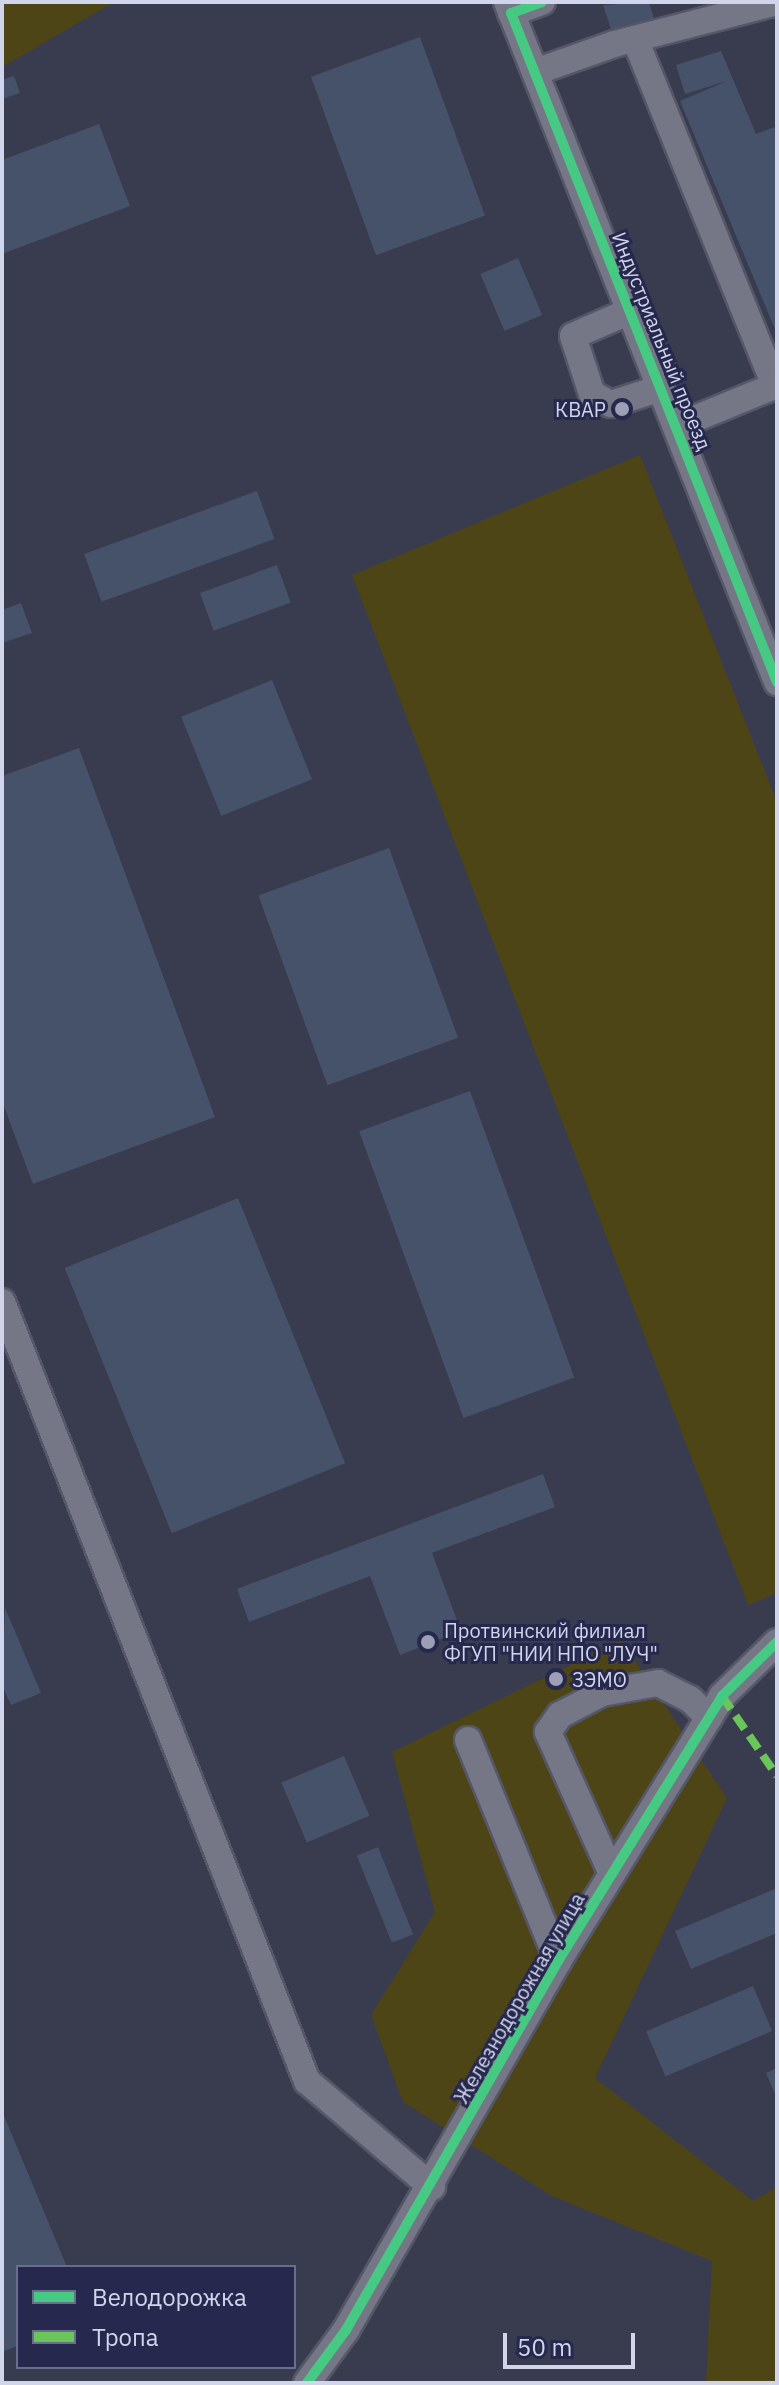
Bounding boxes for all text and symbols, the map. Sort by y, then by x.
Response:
street label: Индустриальный проезд [607,229,717,453]
place label: КВАР [555,397,606,421]
marker: КВАР [613,400,631,418]
place label: Протвинский филиал ФГУП "НИИ НПО "ЛУЧ" [444,1618,658,1665]
marker: Протвинский филиал ФГУП "НИИ НПО "ЛУЧ" [419,1633,437,1651]
place label: ЗЭМО [572,1667,627,1691]
marker: ЗЭМО [547,1670,565,1688]
street label: Железнодорожная улица [449,1888,589,2108]
legend [16,2265,296,2369]
text: Велодорожка [92,2281,247,2313]
scale bar [507,2317,639,2367]
text: Тропа [92,2321,159,2353]
text: 50 m [517,2331,572,2363]

